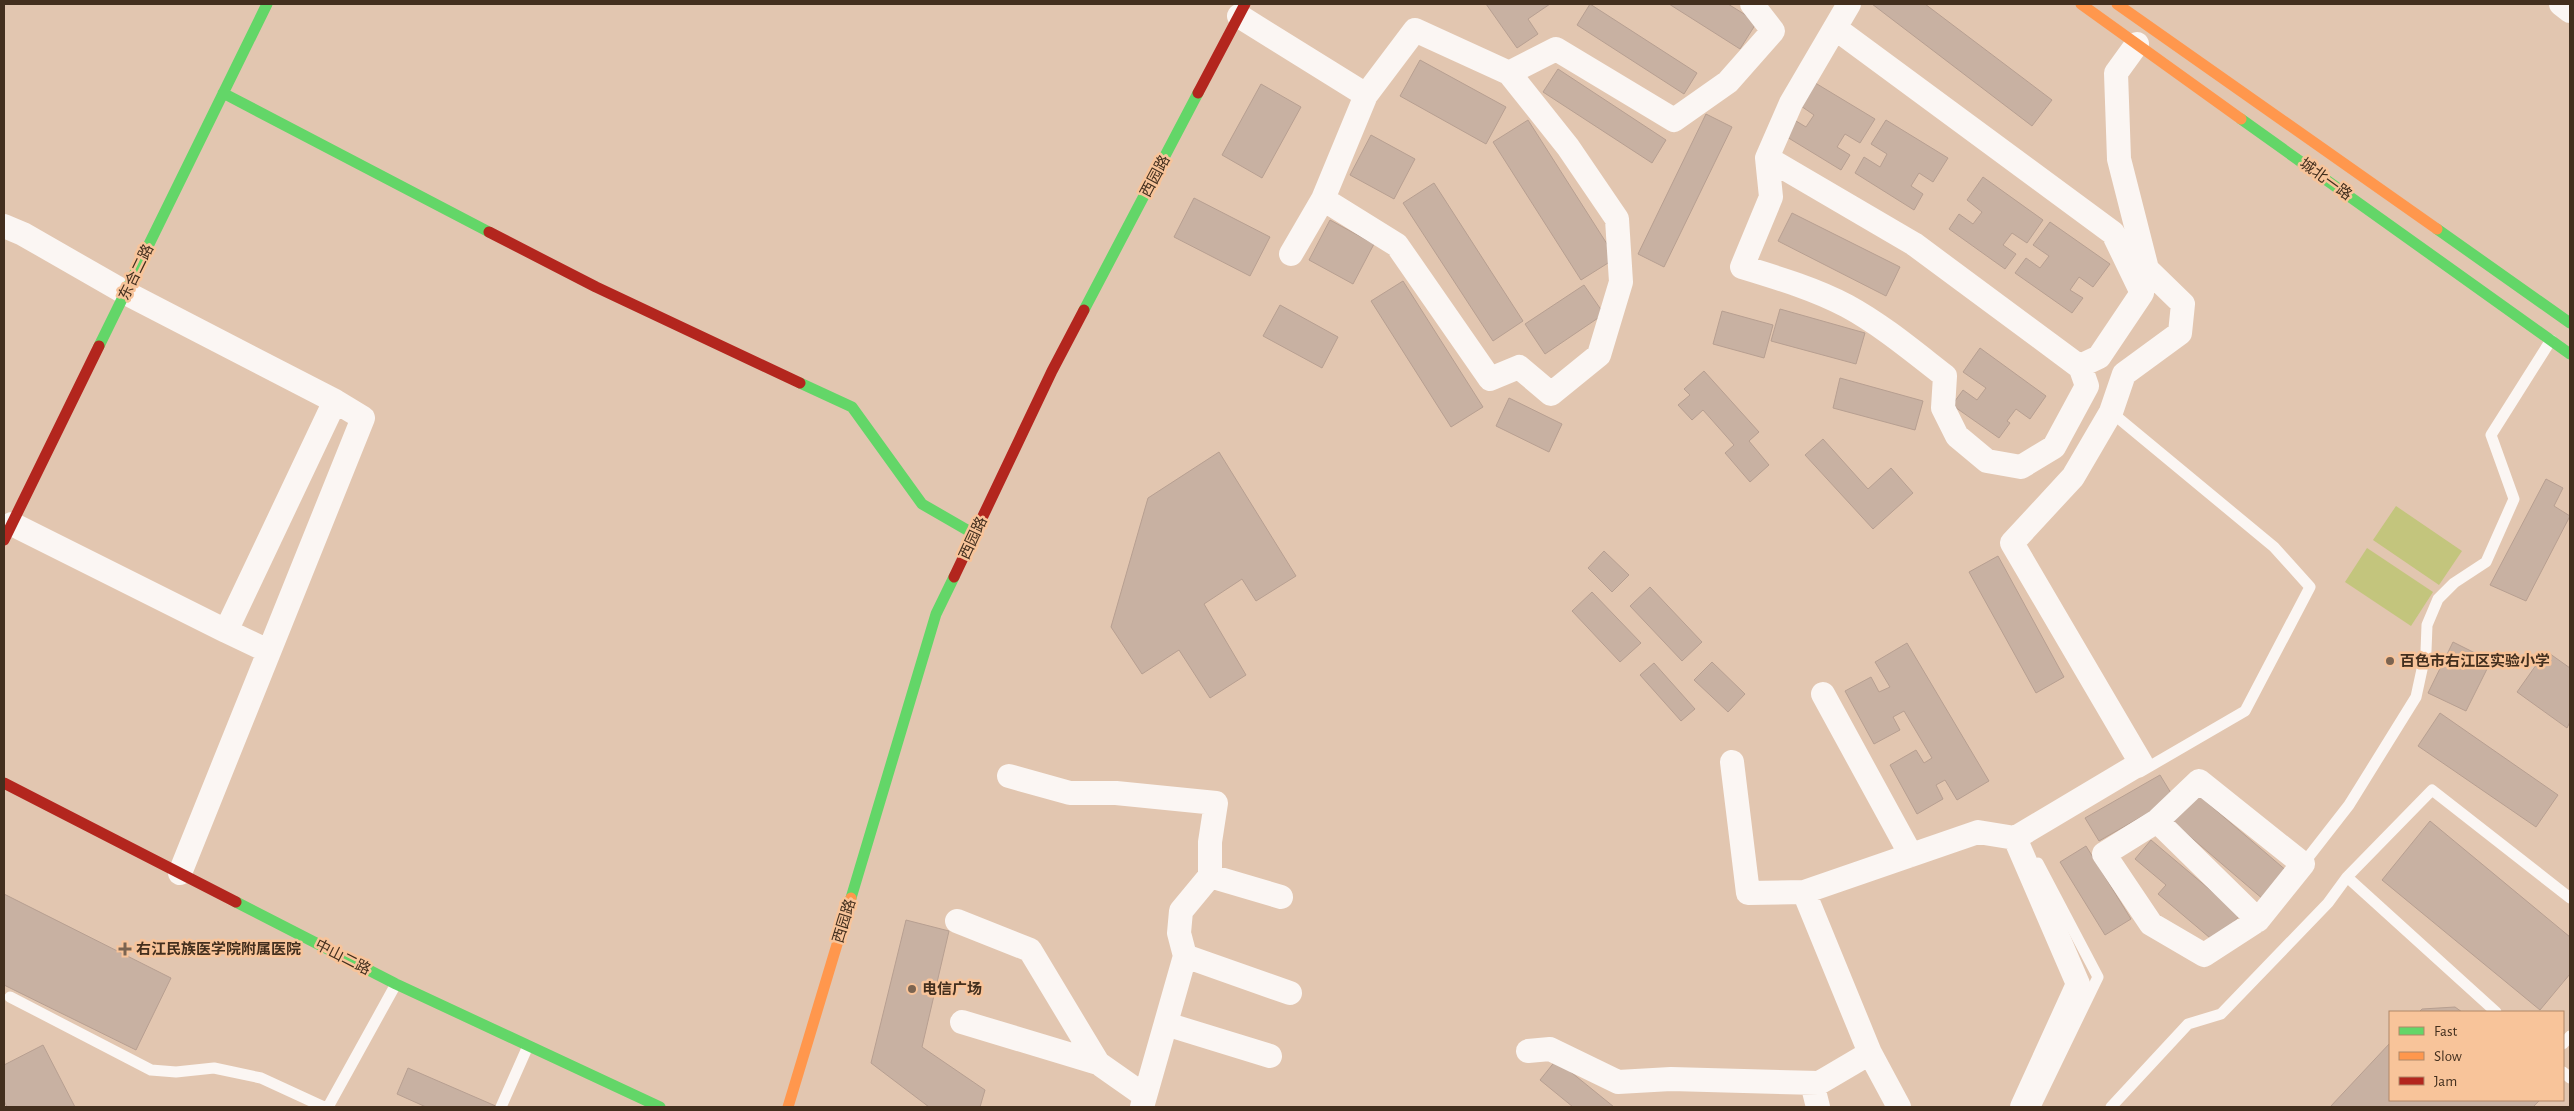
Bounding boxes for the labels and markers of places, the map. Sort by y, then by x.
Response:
place label: 百色市右江区实验小学 [2400,652,2550,669]
marker: 百色市右江区实验小学 [2384,655,2396,667]
place label: 右江民族医学院附属医院 [136,940,301,957]
marker: 右江民族医学院附属医院 [118,942,132,956]
place label: 电信广场 [922,981,982,997]
marker: 电信广场 [906,983,918,995]

